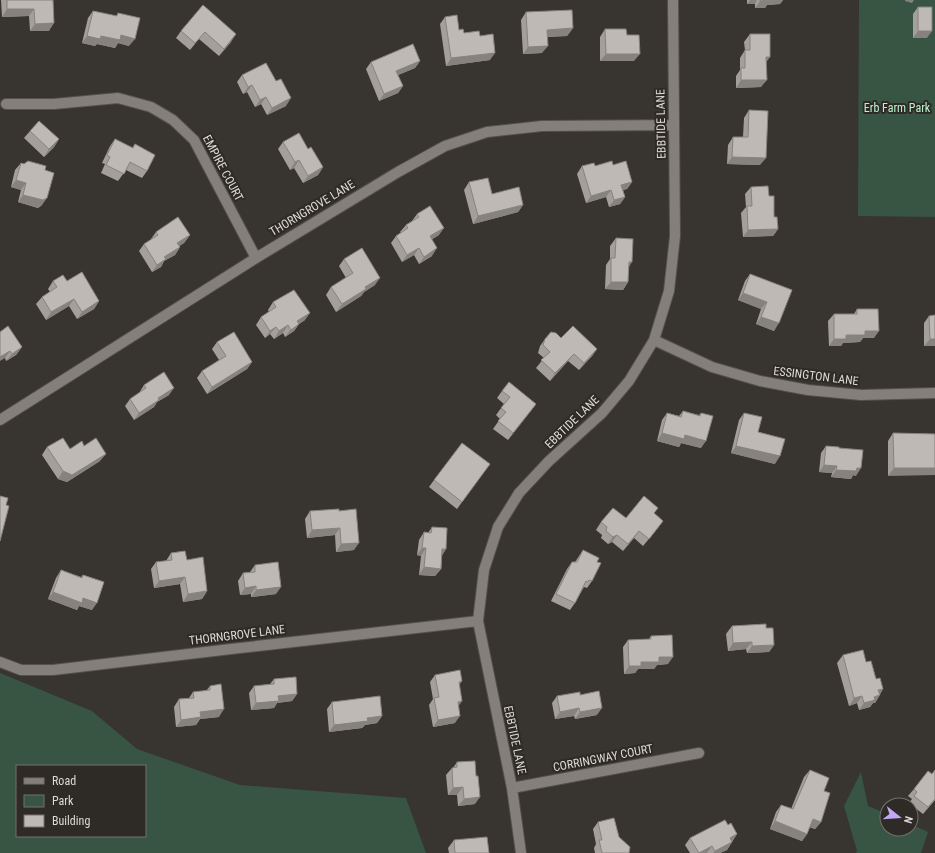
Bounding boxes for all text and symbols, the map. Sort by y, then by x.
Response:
street label: EBBTIDE LANE [653,89,669,159]
park label: Erb Farm Park [864,101,931,115]
street label: EMPIRE COURT [200,133,246,203]
street label: THORNGROVE LANE [267,177,357,239]
street label: ESSINGTON LANE [773,364,859,388]
street label: EBBTIDE LANE [542,393,602,451]
street label: THORNGROVE LANE [188,622,286,648]
street label: EBBTIDE LANE [501,704,529,776]
street label: CORRINGWAY COURT [552,741,654,775]
legend [16,765,146,837]
text: Road [52,774,76,788]
text: Park [52,794,74,808]
north arrow [879,797,919,837]
text: Building [52,814,90,828]
text: N [901,815,915,825]

